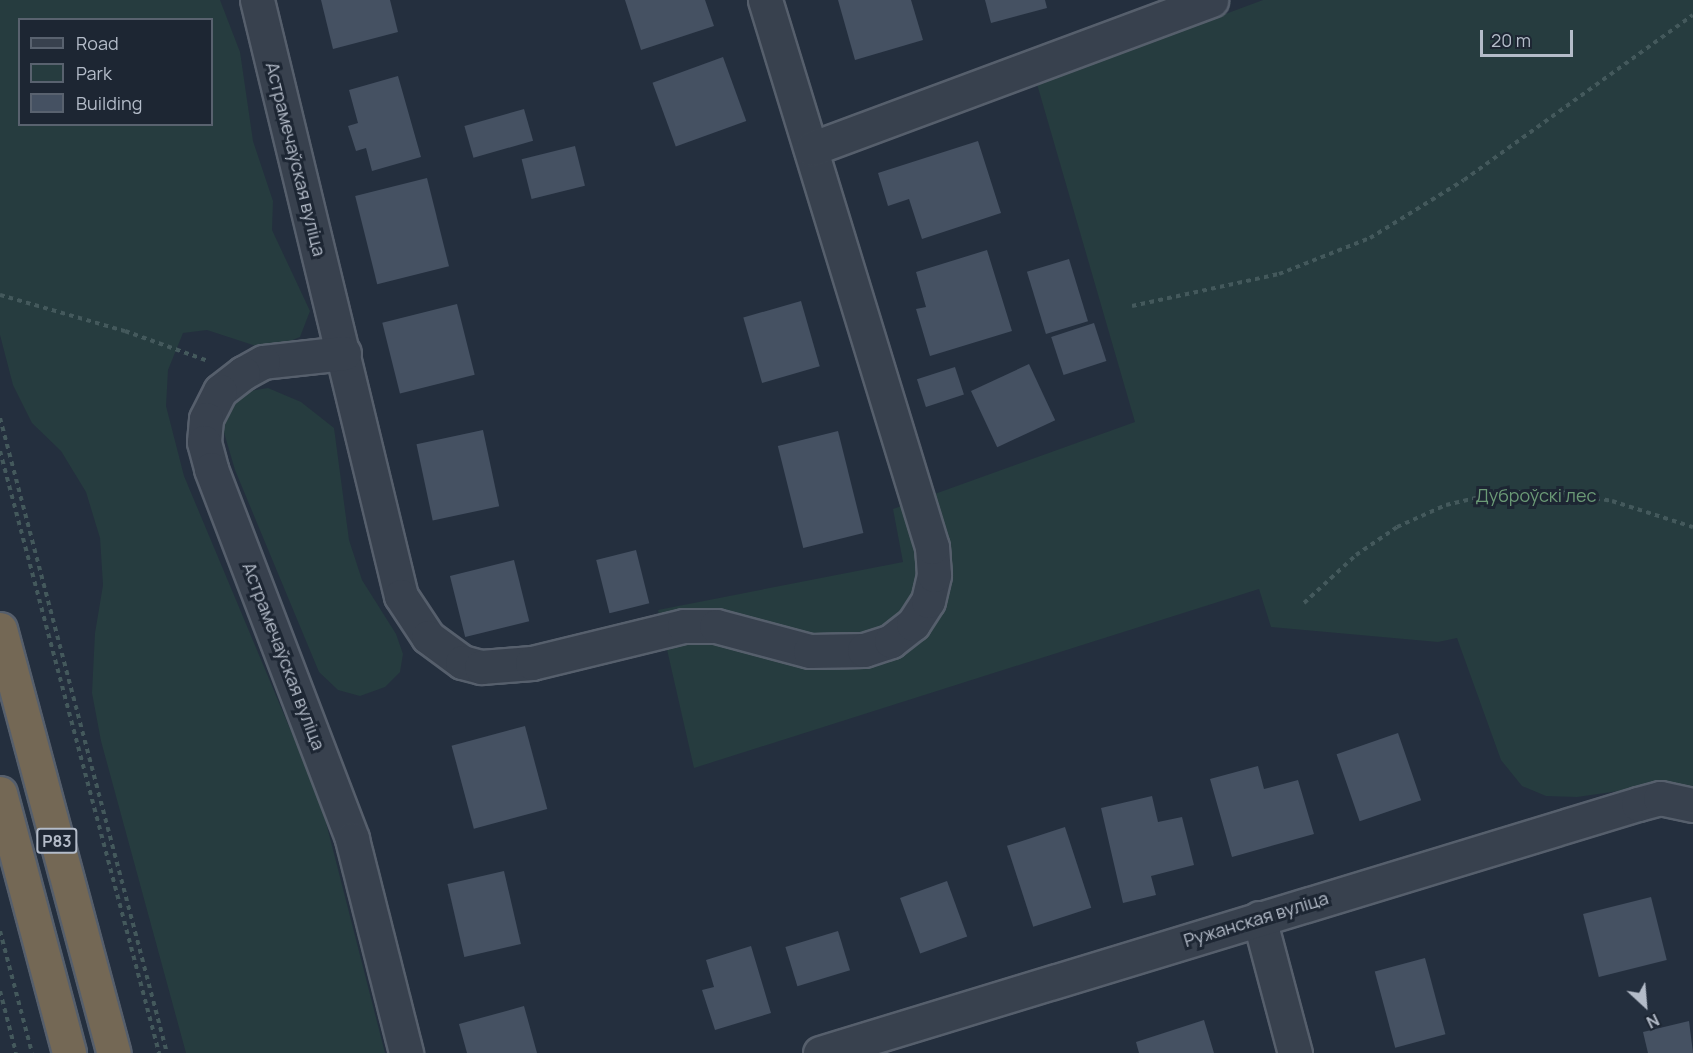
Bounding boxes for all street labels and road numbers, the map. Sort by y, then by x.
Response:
street label: Астрамечаўская вуліца [261,60,331,258]
street label: Астрамечаўская вуліца [238,559,330,753]
road number: Р83 [36,828,78,854]
street label: Ружанская вуліца [1181,887,1331,951]

